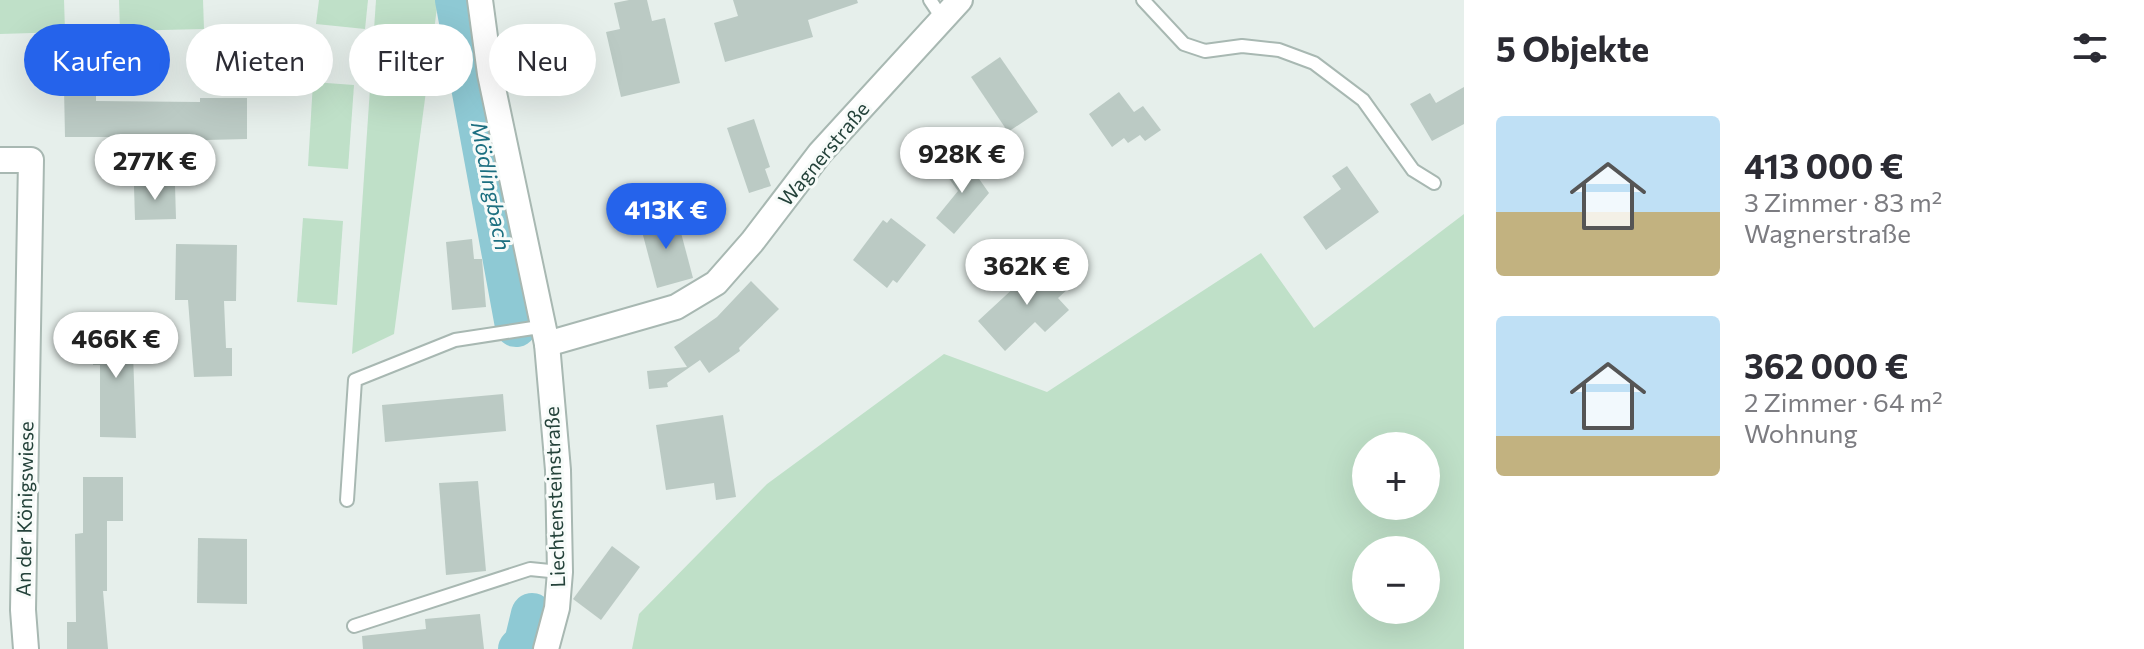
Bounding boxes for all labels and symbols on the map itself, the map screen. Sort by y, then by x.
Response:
street label: Wagnerstraße [773,96,874,210]
water label: Mödlingbach [466,119,517,253]
pin: 928K € [897,127,1027,195]
pin: 277K € [90,134,220,202]
pin: 413K € [601,183,731,251]
pin: 362K € [962,239,1092,307]
pin: 466K € [51,312,181,380]
street label: Liechtensteinstraße [539,406,569,588]
street label: An der Königswiese [10,421,38,597]

